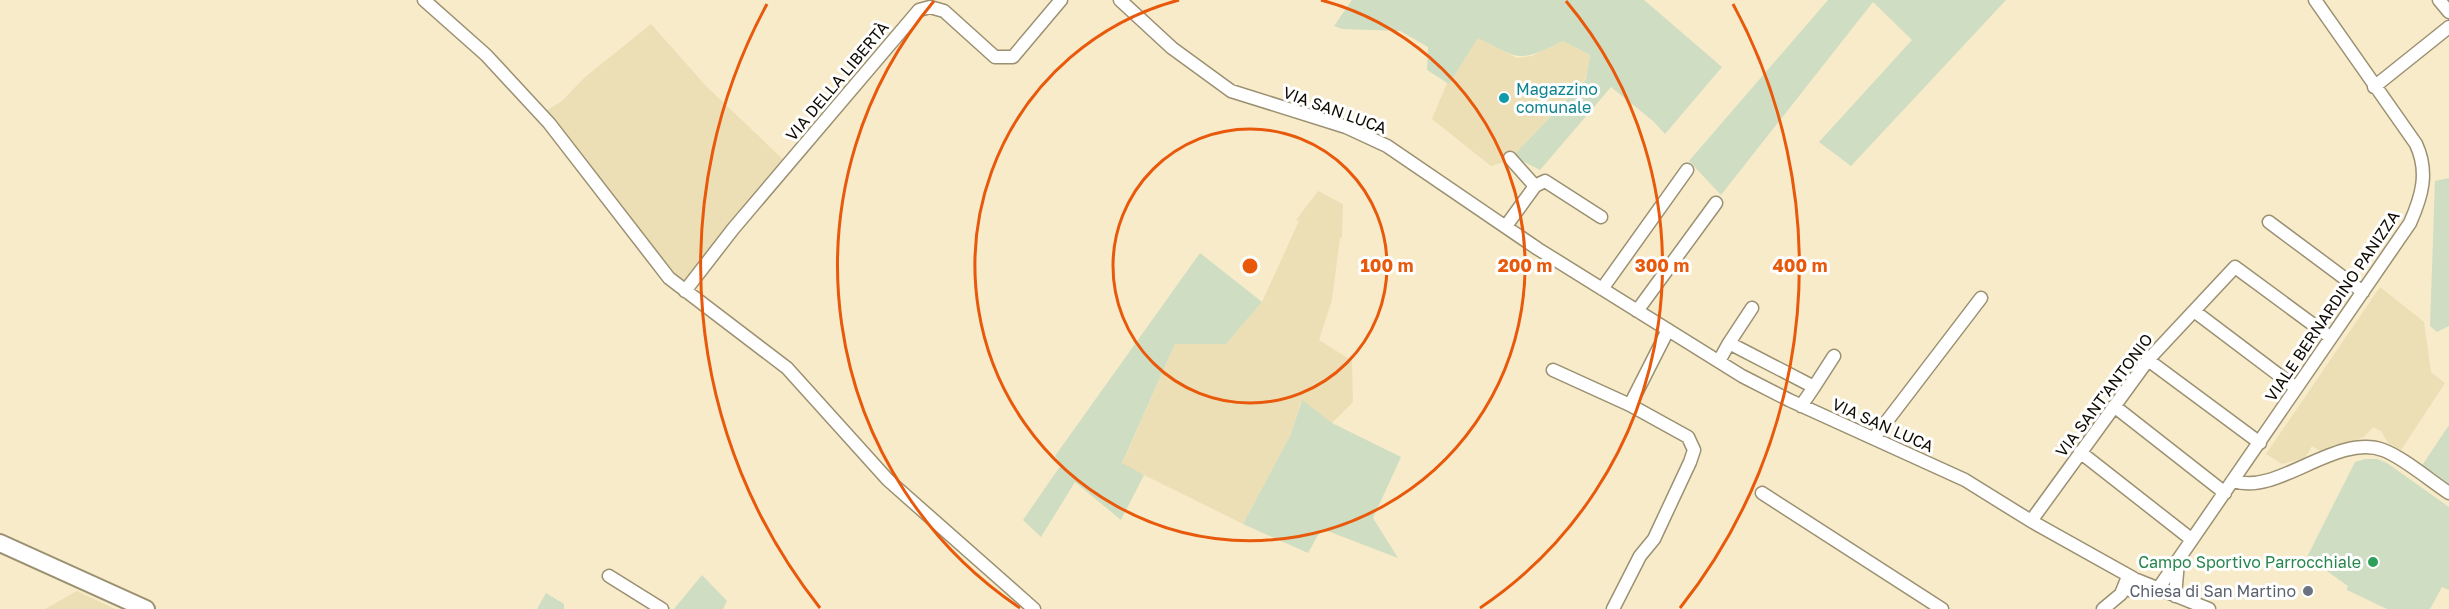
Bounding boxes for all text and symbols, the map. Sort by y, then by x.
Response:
street label: VIA DELLA LIBERTÀ [781,17,893,145]
place label: Magazzino comunale [1516,79,1598,117]
street label: VIA SAN LUCA [1280,82,1390,138]
marker: Magazzino comunale [1497,91,1511,105]
street label: VIALE BERNARDINO PANIZZA [2261,207,2404,405]
text: 100 m [1361,254,1413,276]
text: 200 m [1498,254,1552,276]
text: 300 m [1635,254,1689,276]
text: 400 m [1773,254,1827,276]
centre of rings [1240,256,1260,276]
street label: VIA SANT'ANTONIO [2051,329,2157,461]
street label: VIA SAN LUCA [1829,394,1937,456]
place label: Campo Sportivo Parrocchiale [2138,552,2361,572]
marker: Campo Sportivo Parrocchiale [2366,555,2380,569]
place label: Chiesa di San Martino [2129,581,2296,601]
marker: Chiesa di San Martino [2301,584,2315,598]

